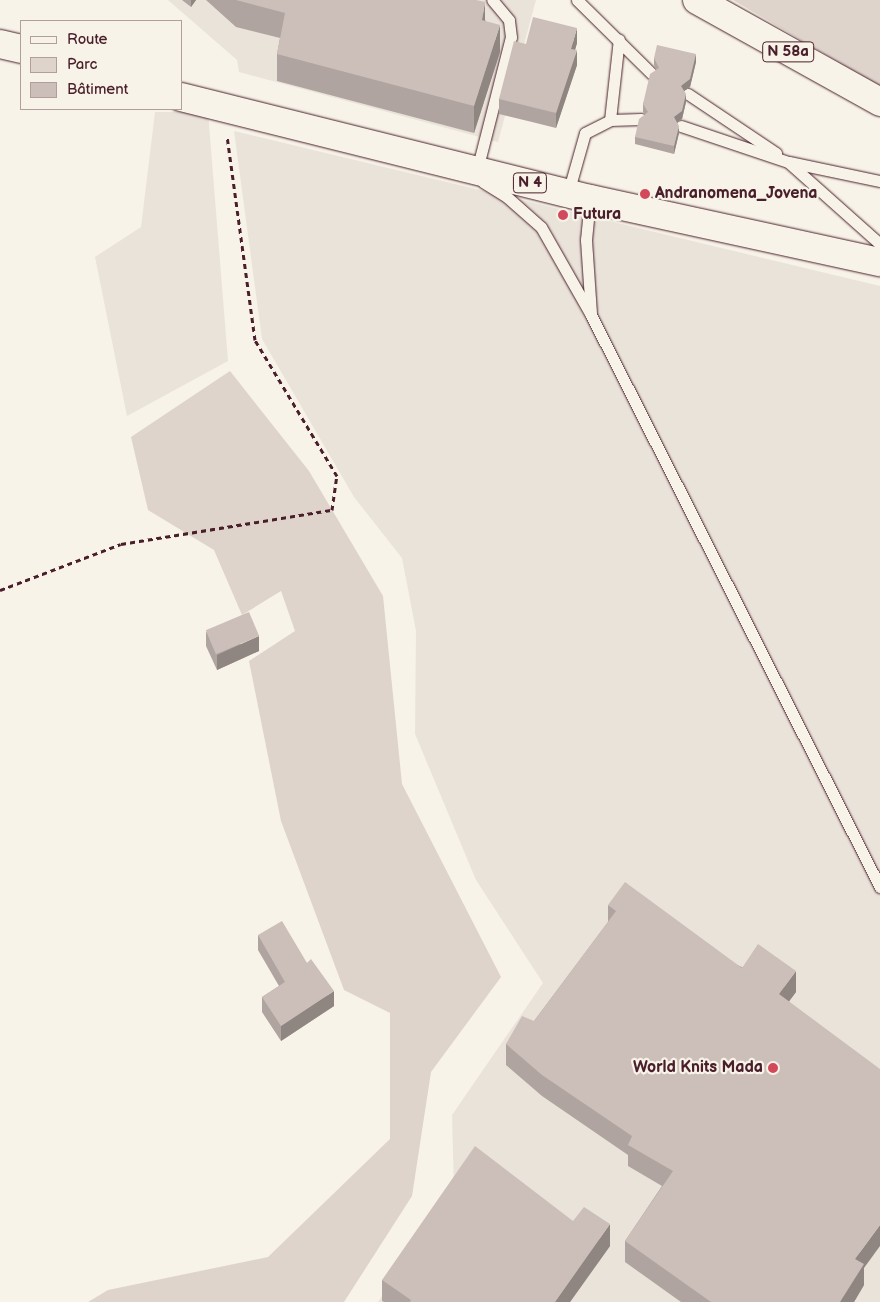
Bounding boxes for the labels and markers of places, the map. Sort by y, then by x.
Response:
place label: Andranomena_Jovena [655,184,818,204]
marker: Andranomena_Jovena [639,188,651,200]
place label: Futura [573,205,621,225]
marker: Futura [557,209,569,221]
place label: World Knits Mada [633,1058,763,1078]
marker: World Knits Mada [767,1062,779,1074]

